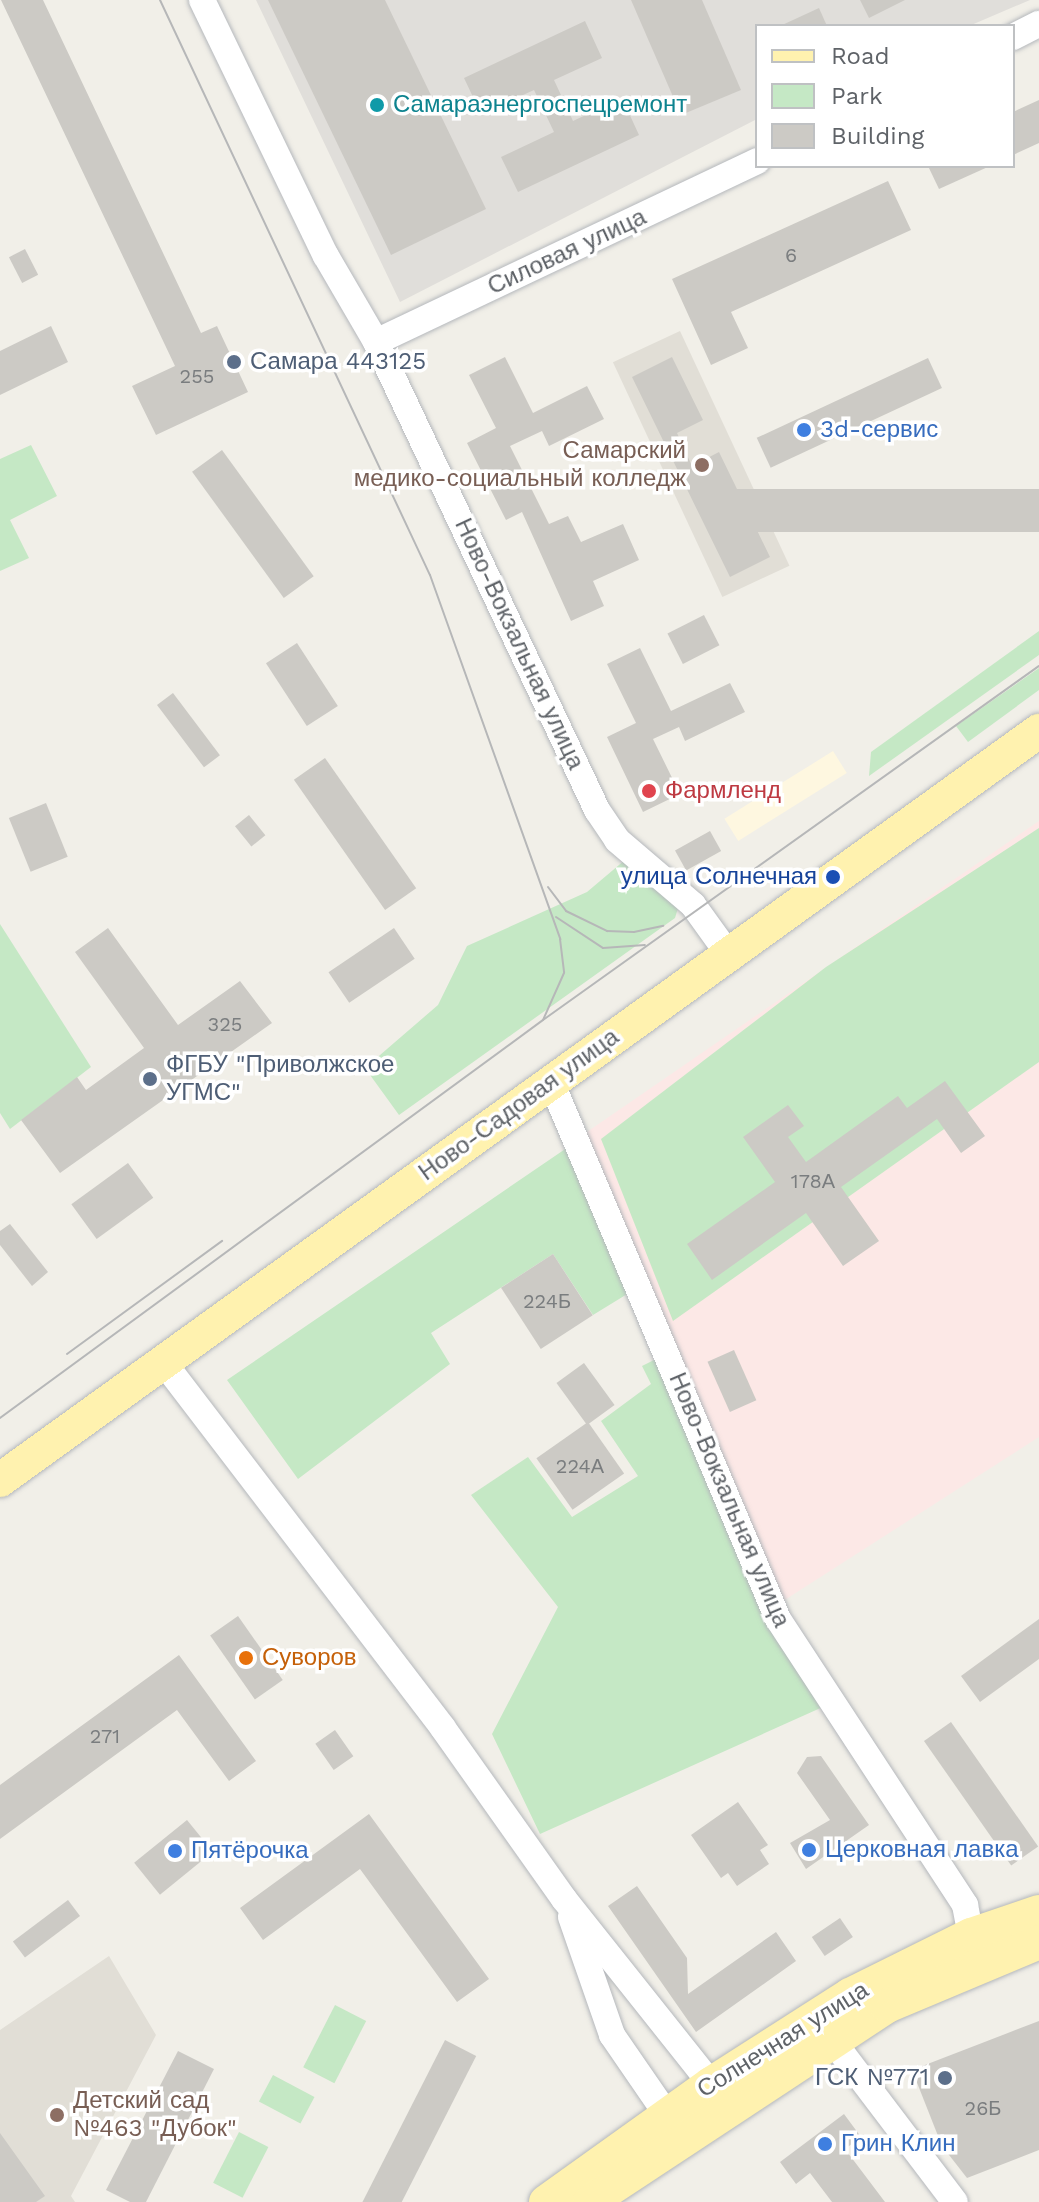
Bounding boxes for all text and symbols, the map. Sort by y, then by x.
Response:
legend [755,24,1015,168]
text: Road [831,42,890,70]
text: Park [831,82,883,110]
place label: Самараэнергоспецремонт [393,91,687,119]
marker: Самараэнергоспецремонт [368,96,386,114]
text: Building [831,122,924,150]
street label: Силовая улица [483,203,651,301]
house number: 6 [785,243,797,267]
place label: Самара 443125 [250,348,426,376]
marker: Самара 443125 [225,353,243,371]
house number: 255 [180,364,214,388]
place label: 3d-сервис [820,416,938,444]
marker: 3d-сервис [795,421,813,439]
place label: Самарский медико-социальный колледж [354,437,686,493]
marker: Самарский медико-социальный колледж [693,456,711,474]
street label: Ново-Вокзальная улица [448,514,590,774]
place label: Фармленд [665,777,781,805]
marker: Фармленд [640,782,658,800]
place label: улица Солнечная [621,863,817,891]
marker: улица Солнечная [824,868,842,886]
house number: 325 [208,1012,242,1036]
street label: Ново-Садовая улица [413,1023,625,1187]
place label: ФГБУ "Приволжское УГМС" [166,1051,394,1107]
marker: ФГБУ "Приволжское УГМС" [141,1070,159,1088]
house number: 178А [791,1169,835,1193]
house number: 224Б [523,1289,571,1313]
street label: Ново-Вокзальная улица [662,1368,796,1632]
house number: 224А [556,1454,604,1478]
place label: Суворов [262,1644,357,1672]
marker: Суворов [237,1649,255,1667]
house number: 271 [90,1724,120,1748]
place label: Церковная лавка [825,1836,1019,1864]
place label: Пятёрочка [191,1837,309,1865]
marker: Церковная лавка [800,1841,818,1859]
marker: Пятёрочка [166,1842,184,1860]
street label: Солнечная улица [692,1976,874,2104]
place label: ГСК №771 [815,2064,929,2092]
marker: ГСК №771 [936,2069,954,2087]
place label: Детский сад №463 "Дубок" [73,2087,237,2143]
house number: 26Б [965,2096,1001,2120]
marker: Детский сад №463 "Дубок" [48,2106,66,2124]
place label: Грин Клин [841,2130,955,2158]
marker: Грин Клин [816,2135,834,2153]

